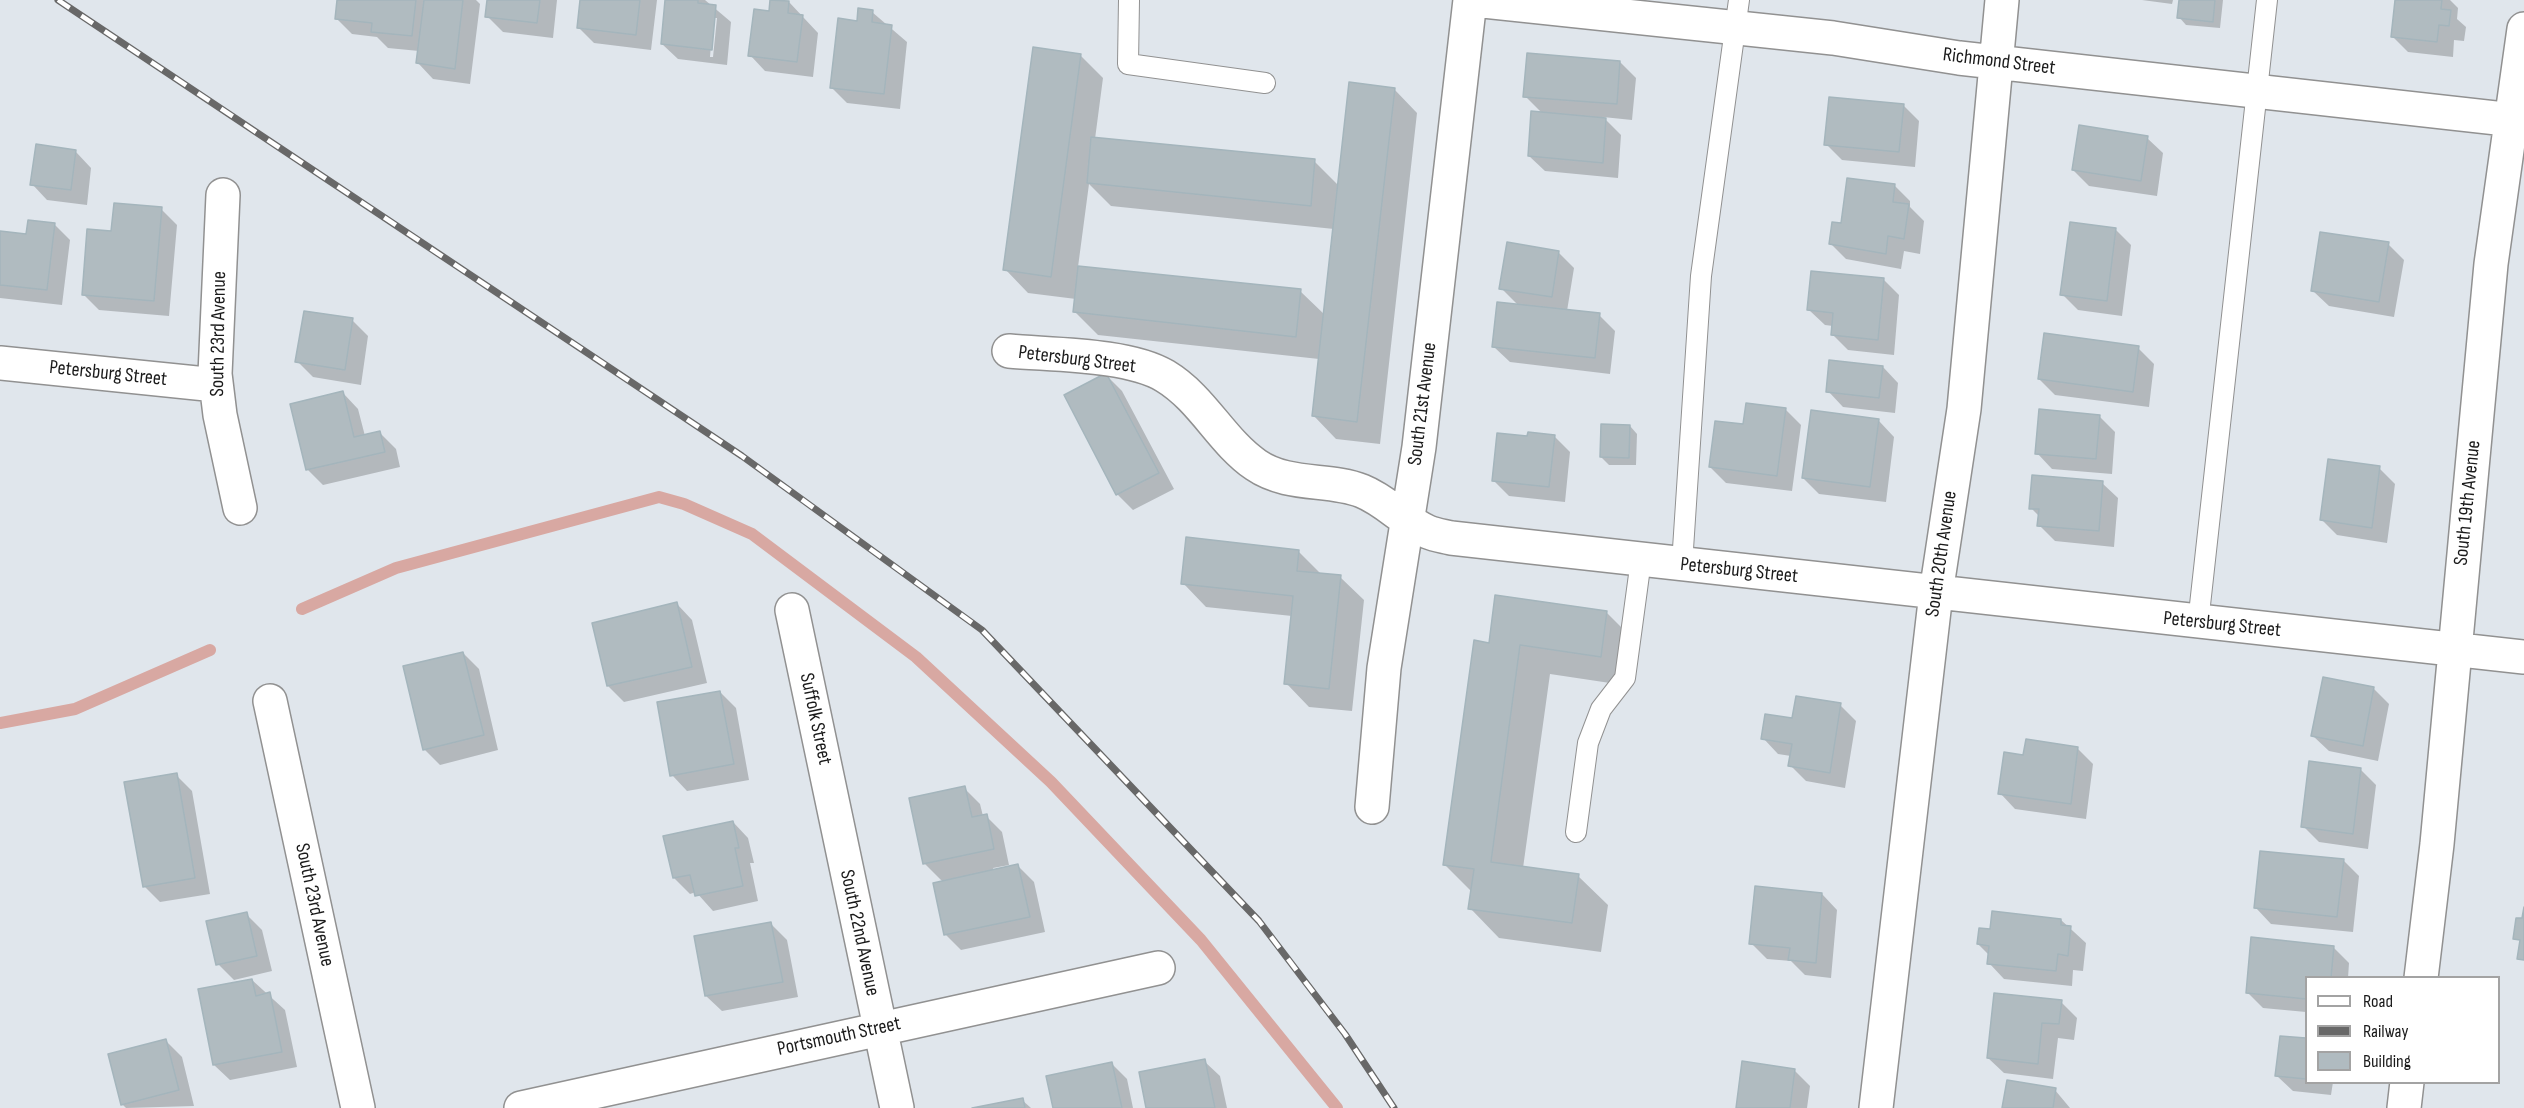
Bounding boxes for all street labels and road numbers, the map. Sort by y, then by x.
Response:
street label: Richmond Street [1941,43,2057,81]
street label: South 23rd Avenue [206,271,232,397]
street label: Petersburg Street [1017,341,1137,379]
street label: South 21st Avenue [1404,341,1442,467]
street label: Petersburg Street [48,356,168,392]
street label: South 19th Avenue [2449,439,2487,567]
street label: South 20th Avenue [1921,489,1963,619]
street label: Petersburg Street [1679,553,1799,589]
street label: Petersburg Street [2162,607,2282,643]
street label: Suffolk Street [794,671,836,767]
street label: South 23rd Avenue [289,841,339,969]
street label: South 22nd Avenue [834,868,884,998]
street label: Portsmouth Street [775,1012,903,1062]

